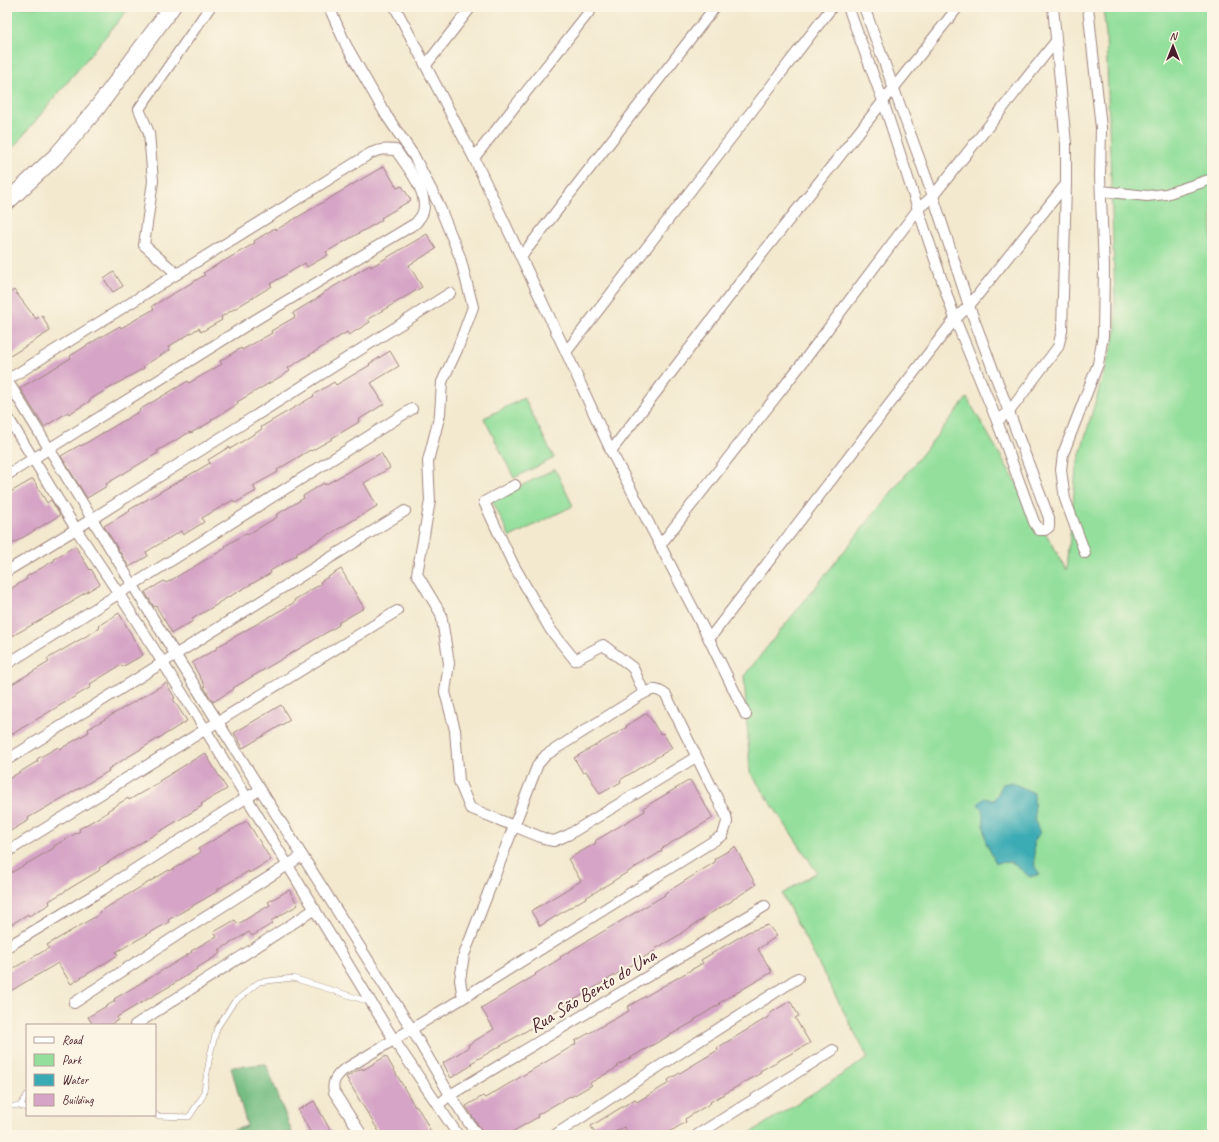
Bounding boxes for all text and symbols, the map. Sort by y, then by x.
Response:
north arrow [1153,26,1193,66]
text: N [1170,29,1179,43]
street label: Rua São Bento do Una [525,943,662,1038]
legend [26,1024,156,1116]
text: Road [62,1032,84,1048]
text: Park [62,1052,83,1068]
text: Water [62,1072,90,1088]
text: Building [62,1092,94,1108]

